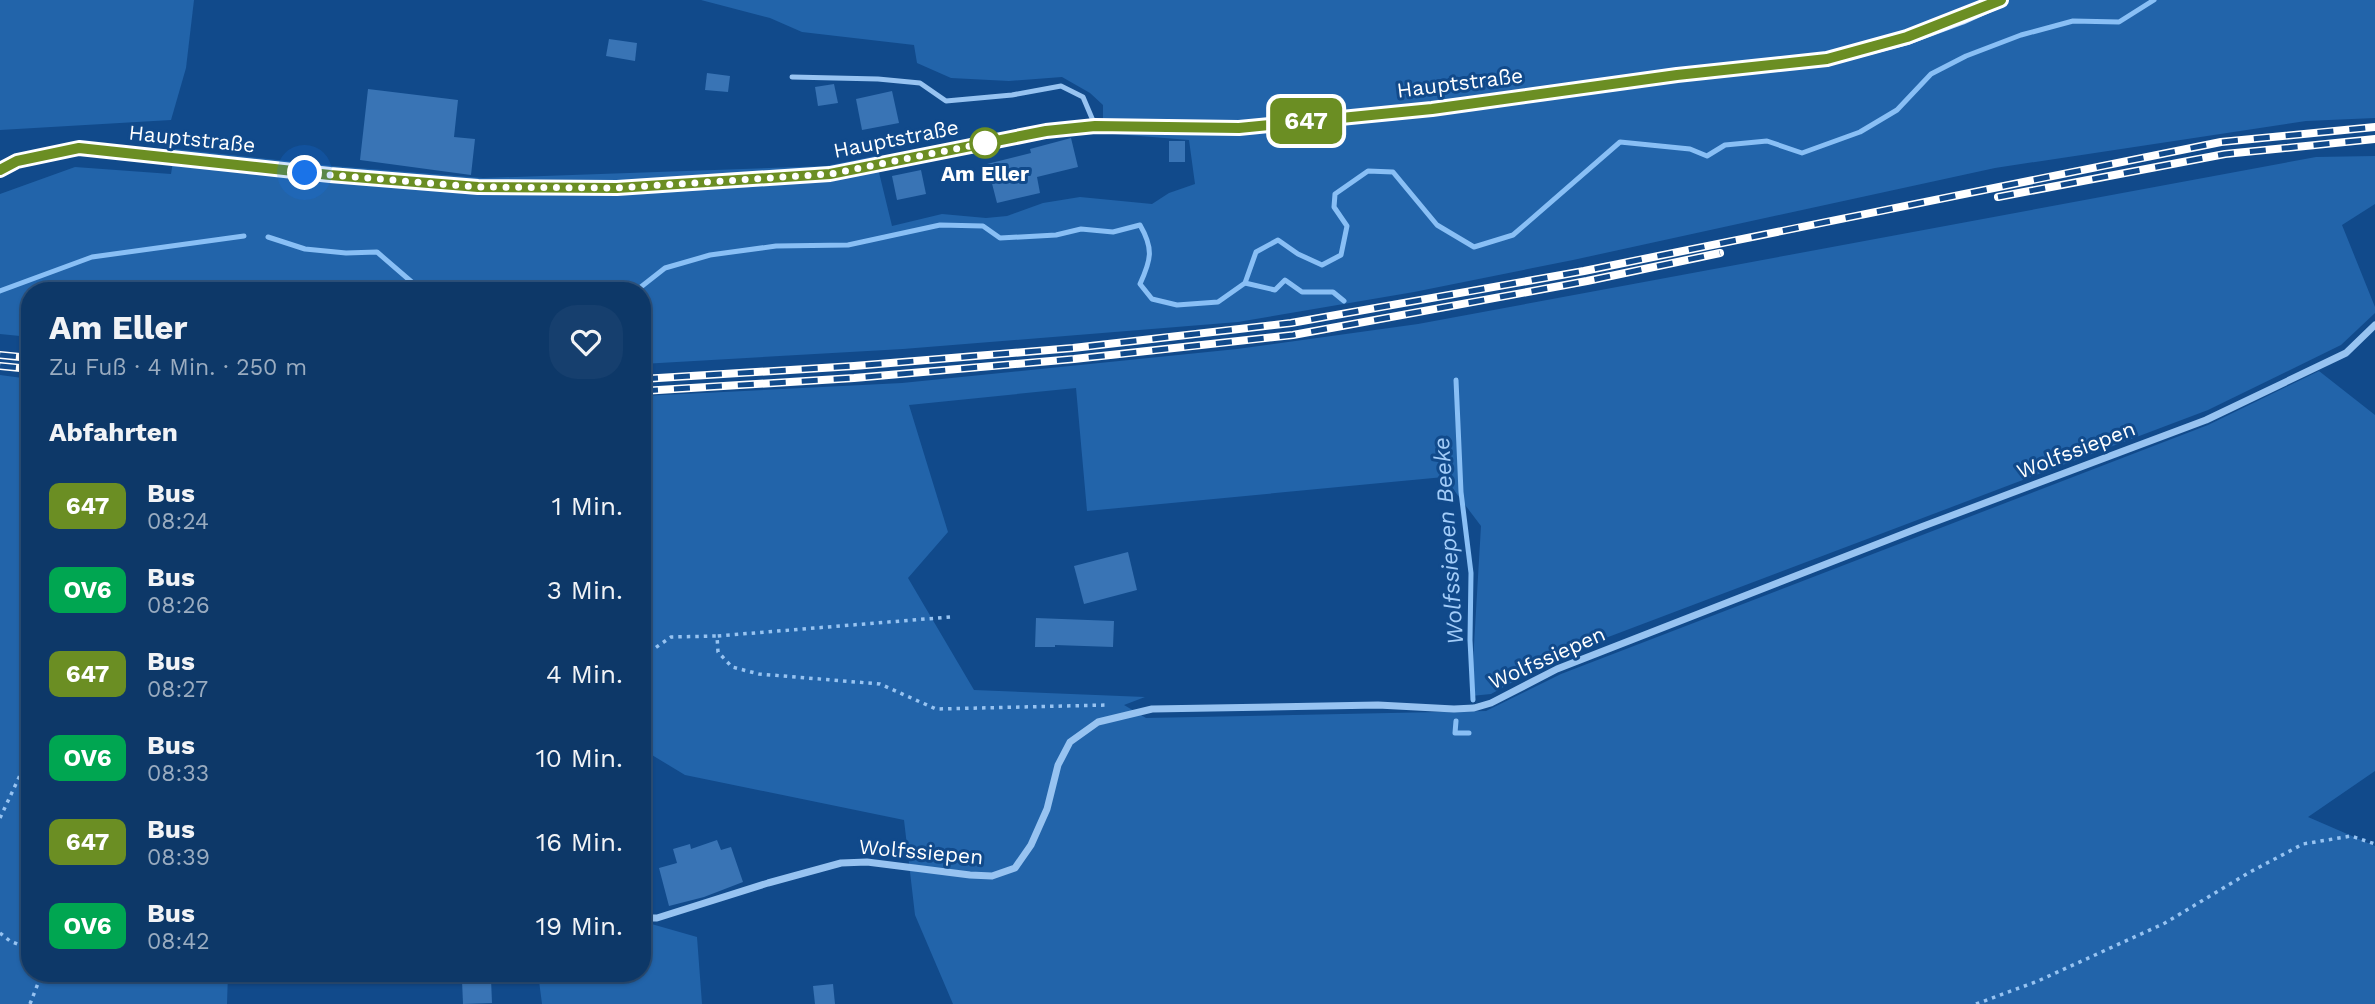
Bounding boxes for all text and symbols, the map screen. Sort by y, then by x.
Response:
street label: Hauptstraße [1395,62,1524,103]
line badge: 647 [1266,98,1346,144]
text: 647 [1284,107,1328,135]
street label: Hauptstraße [831,114,961,163]
street label: Hauptstraße [128,119,257,158]
marker: Am Eller [970,128,1000,158]
your location [287,155,322,190]
place label: Am Eller [941,161,1029,186]
button: heart [549,305,623,379]
text: Am Eller [49,308,188,347]
text: Zu Fuß · 4 Min. · 250 m [49,354,307,381]
street label: Wolfssiepen [2013,415,2139,484]
text: Abfahrten [49,417,178,447]
water label: Wolfssiepen Beeke [1428,436,1469,646]
text: Bus [147,478,195,508]
text: 1 Min. [552,491,623,521]
text: 647 [66,492,109,520]
text: 08:24 [147,508,209,535]
text: Bus [147,562,195,592]
text: 3 Min. [547,575,623,605]
text: OV6 [63,576,112,604]
text: 08:26 [147,592,210,619]
street label: Wolfssiepen [1485,621,1609,694]
text: Bus [147,646,195,676]
text: 4 Min. [546,659,623,689]
text: 647 [66,660,109,688]
text: 08:27 [147,676,208,703]
text: Bus [147,730,195,760]
text: 10 Min. [536,743,623,773]
text: OV6 [63,744,112,772]
text: 08:33 [147,760,209,787]
text: Bus [147,814,195,844]
text: 16 Min. [536,827,623,857]
text: 647 [66,828,109,856]
street label: Wolfssiepen [858,834,984,869]
text: 08:39 [147,844,210,871]
text: Bus [147,898,195,928]
text: 19 Min. [536,911,623,941]
text: OV6 [63,912,112,940]
text: 08:42 [147,928,210,955]

